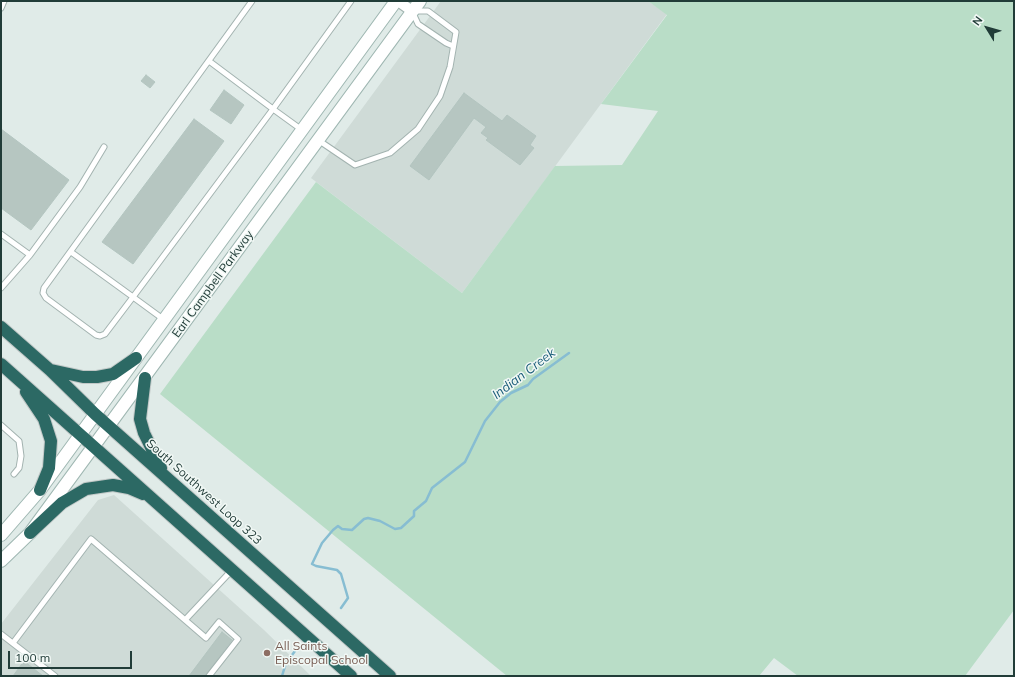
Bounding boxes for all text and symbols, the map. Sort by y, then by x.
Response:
north arrow [967,8,1007,48]
text: N [969,13,986,28]
street label: Earl Campbell Parkway [169,228,257,340]
water label: Indian Creek [489,345,559,403]
street label: South Southwest Loop 323 [143,436,265,548]
place label: All Saints Episcopal School [275,639,368,667]
scale bar [10,643,134,669]
marker: All Saints Episcopal School [262,648,272,658]
text: 100 m [15,650,50,665]

